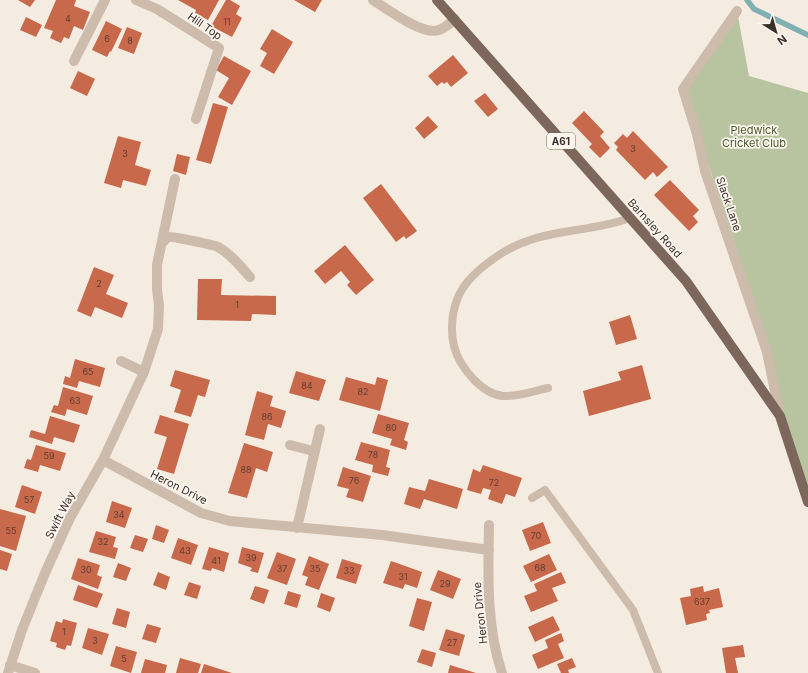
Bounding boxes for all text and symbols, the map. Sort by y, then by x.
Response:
street label: Hill Top [185,9,225,43]
north arrow [756,12,796,52]
house number: 4 [65,13,71,24]
house number: 11 [223,16,231,27]
text: N [774,32,790,48]
house number: 6 [104,33,110,44]
house number: 8 [127,35,133,46]
park label: Pledwick Cricket Club [722,123,786,150]
road number: A61 [547,133,575,149]
house number: 3 [630,143,636,154]
house number: 3 [122,148,128,159]
street label: Slack Lane [713,175,745,233]
street label: Barnsley Road [625,196,685,260]
house number: 2 [96,278,102,289]
house number: 1 [235,299,239,310]
house number: 65 [82,366,94,377]
house number: 84 [301,380,313,391]
house number: 82 [357,386,369,397]
house number: 63 [69,395,81,406]
house number: 86 [261,411,273,422]
house number: 80 [385,422,397,433]
house number: 78 [368,449,379,460]
house number: 59 [43,450,55,461]
house number: 88 [240,464,252,475]
street label: Heron Drive [148,467,210,507]
house number: 76 [349,475,360,486]
house number: 72 [489,477,499,488]
street label: Swift Way [42,489,78,541]
house number: 57 [24,494,34,505]
house number: 34 [113,509,125,520]
house number: 55 [6,525,16,536]
house number: 70 [531,530,542,541]
house number: 32 [97,536,109,547]
house number: 43 [179,545,191,556]
house number: 39 [245,552,257,563]
house number: 41 [211,555,221,566]
house number: 68 [534,562,546,573]
house number: 37 [277,563,287,574]
house number: 35 [309,563,321,574]
house number: 30 [80,564,92,575]
house number: 33 [343,565,355,576]
house number: 31 [398,571,408,582]
house number: 29 [439,578,451,589]
street label: Heron Drive [470,581,490,645]
house number: 637 [694,596,710,607]
house number: 1 [62,626,66,637]
house number: 3 [92,635,98,646]
house number: 27 [447,637,457,648]
house number: 5 [121,653,127,664]

